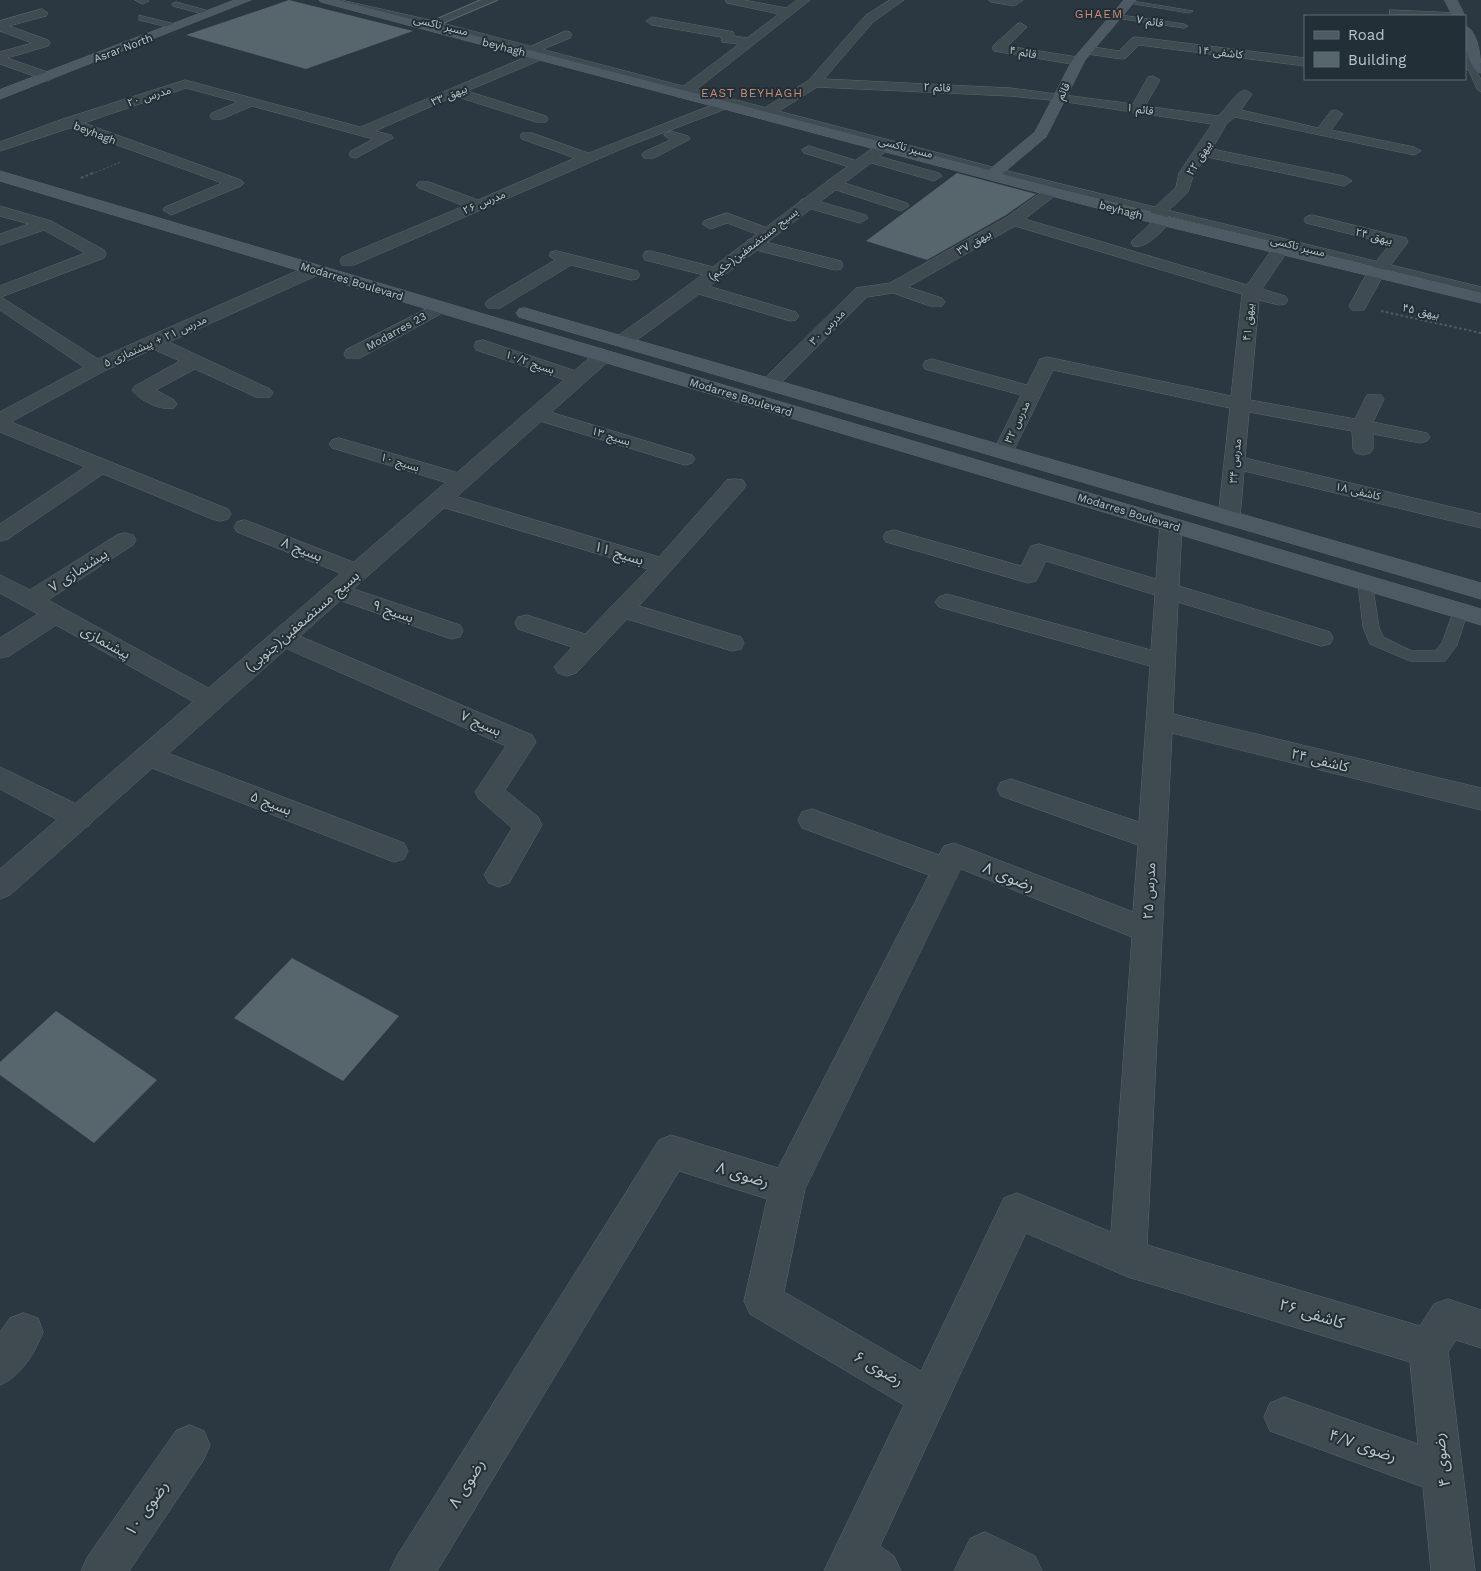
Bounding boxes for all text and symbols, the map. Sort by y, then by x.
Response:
district label: GHAEM [1075,7,1123,21]
street label: مسیر تاکسی [412,12,470,39]
street label: قائم ۷ [1135,13,1165,32]
legend [1304,15,1466,80]
text: Road [1348,26,1385,44]
street label: Asrar North [92,31,154,66]
street label: beyhagh [481,35,527,60]
street label: قائم ۴ [1008,44,1038,63]
street label: کاشفی ۱۴ [1196,44,1244,61]
text: Building [1348,51,1406,69]
street label: قائم ۲ [923,80,951,97]
street label: قائم [1054,81,1075,103]
street label: بیهق ۳۳ [429,82,469,109]
street label: مدرس ۲۰ [126,83,173,110]
district label: EAST BEYHAGH [701,86,803,100]
street label: قائم ۱ [1125,101,1155,120]
street label: beyhagh [72,119,118,147]
street label: مسیر تاکسی [877,134,935,161]
street label: بیهق ۲۲ [1184,139,1215,178]
street label: مدرس ۲۶ [461,188,508,217]
street label: beyhagh [1098,198,1144,223]
street label: بسیج مستضعفین(حکیم) [706,205,802,285]
street label: بیهق ۲۴ [1354,226,1394,247]
street label: بیهق ۳۷ [955,227,994,258]
street label: مسیر تاکسی [1269,233,1327,260]
street label: Modarres Boulevard [299,260,405,303]
street label: بیهق ۴۵ [1401,301,1441,322]
street label: بیهق ۴۱ [1240,303,1257,341]
street label: مدرس ۳۰ [807,307,848,348]
street label: Modarres 23 [364,310,429,353]
street label: مدرس ۲۱ + پیشنمازی ۵ [102,313,209,371]
street label: بسیج ۱۰/۲ [503,348,556,378]
street label: Modarres Boulevard [688,376,794,419]
street label: مدرس ۳۲ [1002,399,1033,445]
street label: بسیج ۱۳ [590,424,632,449]
street label: مدرس ۳۴ [1227,438,1244,484]
street label: بسیج ۱۰ [379,450,421,475]
street label: کاشفی ۱۸ [1334,480,1382,503]
street label: Modarres Boulevard [1076,491,1182,534]
street label: بسیج ۸ [278,534,325,567]
street label: بسیج ۱۱ [592,538,646,571]
street label: پیشنمازی ۷ [46,545,112,597]
street label: بسیج مستضعفین(جنوبی) [242,567,364,677]
street label: بسیج ۹ [369,596,416,628]
street label: پیشنمازی [77,622,134,664]
street label: بسیج ۷ [457,707,504,742]
street label: کاشفی ۲۴ [1289,745,1351,776]
street label: بسیج ۵ [247,788,294,821]
street label: رضوی ۸ [980,858,1037,895]
street label: مدرس ۲۵ [1140,862,1159,920]
street label: رضوی ۸ [714,1157,772,1191]
street label: کاشفی ۲۶ [1277,1295,1347,1333]
street label: رضوی ۶ [851,1347,907,1390]
street label: رضوی ۴/۷ [1327,1425,1399,1466]
street label: رضوی ۴ [1429,1432,1454,1488]
street label: رضوی ۸ [444,1455,489,1511]
street label: رضوی ۱۰ [120,1477,172,1540]

